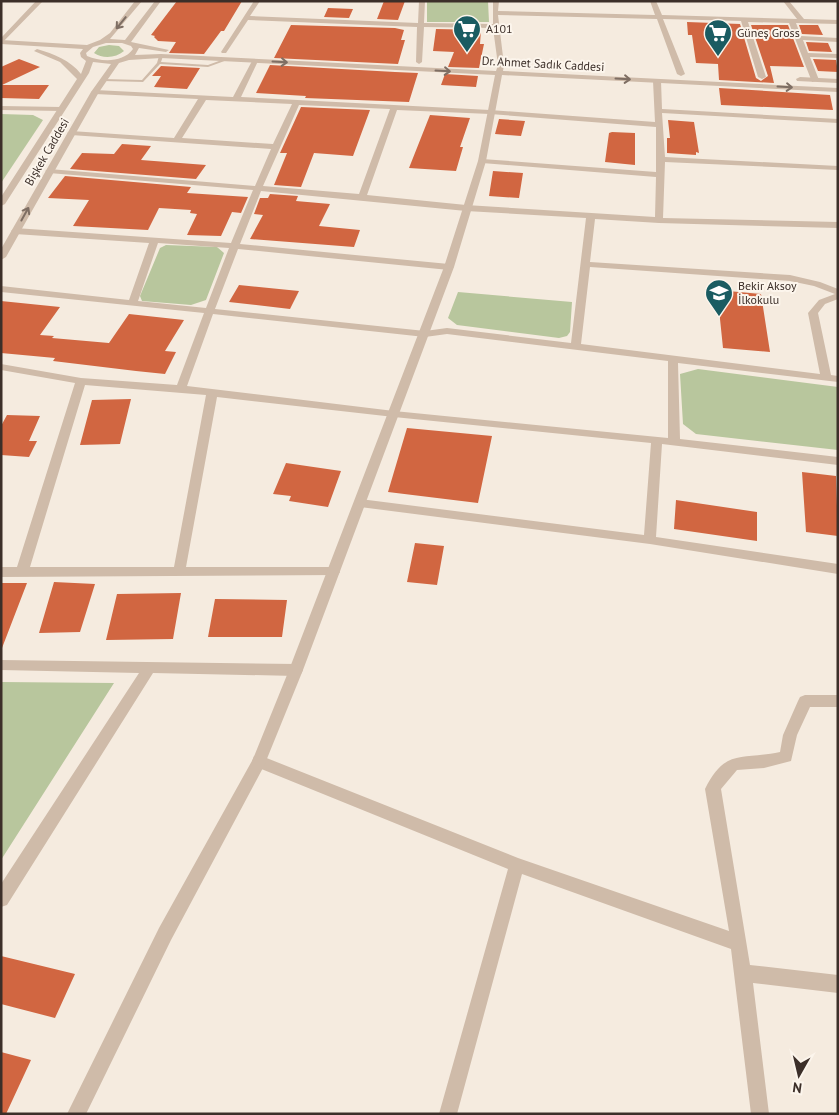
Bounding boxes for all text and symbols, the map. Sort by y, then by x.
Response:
supermarket icon: A101 [452,14,482,53]
one-way arrow [116,16,127,29]
supermarket icon: Güneş Gross [703,18,733,57]
place label: A101 [486,21,513,36]
place label: Güneş Gross [737,25,800,40]
street label: Dr. Ahmet Sadık Caddesi [481,53,605,74]
one-way arrow [272,58,288,67]
one-way arrow [434,66,450,75]
one-way arrow [614,75,630,84]
one-way arrow [776,82,793,92]
street label: Bişkek Caddesi [21,115,72,188]
one-way arrow [20,207,30,222]
school or university icon: Bekir Aksoy İlkokulu [704,278,734,317]
place label: Bekir Aksoy İlkokulu [738,278,797,307]
north arrow [774,1050,824,1100]
text: N [791,1078,803,1097]

